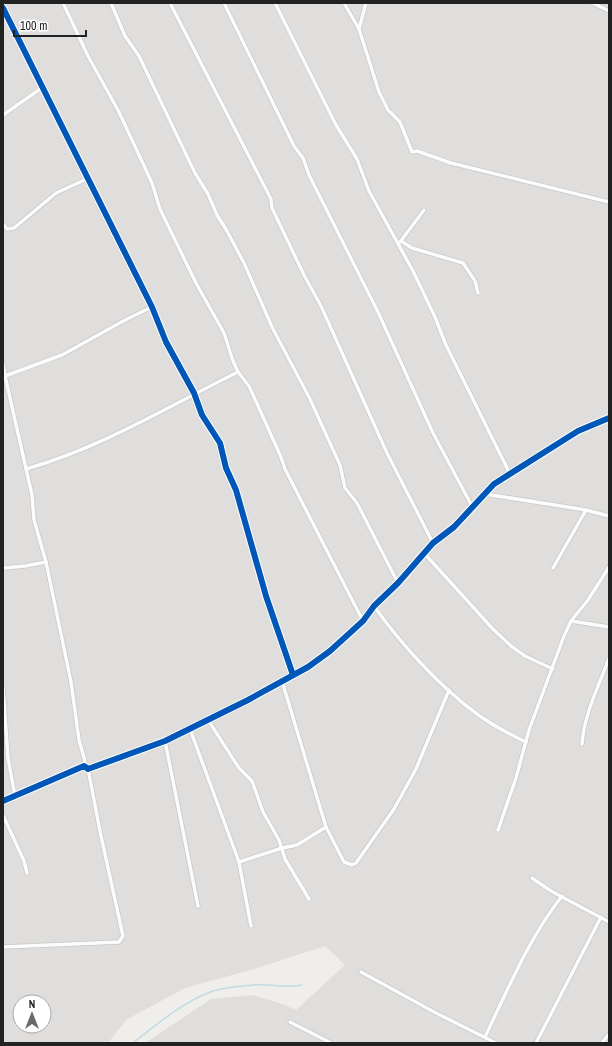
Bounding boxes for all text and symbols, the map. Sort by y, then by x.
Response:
scale bar [14,12,86,38]
text: 100 m [20,18,47,34]
north arrow [12,994,52,1034]
text: N [29,997,35,1011]

